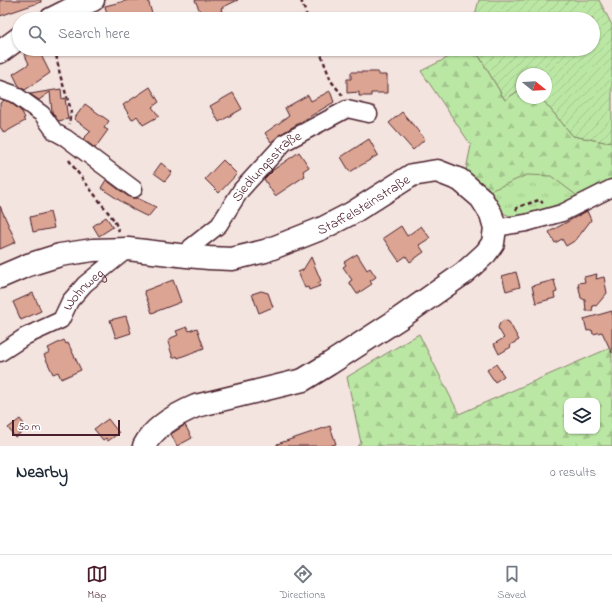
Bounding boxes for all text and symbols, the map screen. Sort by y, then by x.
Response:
search box [12,12,600,56]
icon: search [26,23,48,45]
text: Search here [58,23,130,45]
north arrow [516,68,552,104]
street label: Siedlungsstraße [227,126,306,206]
street label: Staffelsteinstraße [314,169,415,241]
street label: Wohnweg [58,264,110,314]
map controls [564,398,600,434]
button: layers [564,398,600,434]
scale bar [12,418,120,437]
text: 50 m [18,419,40,435]
text: Nearby [16,460,68,485]
text: 0 results [550,463,596,482]
tab: Map [86,563,108,603]
tab: Directions [280,563,325,603]
tab: Saved [497,563,526,603]

